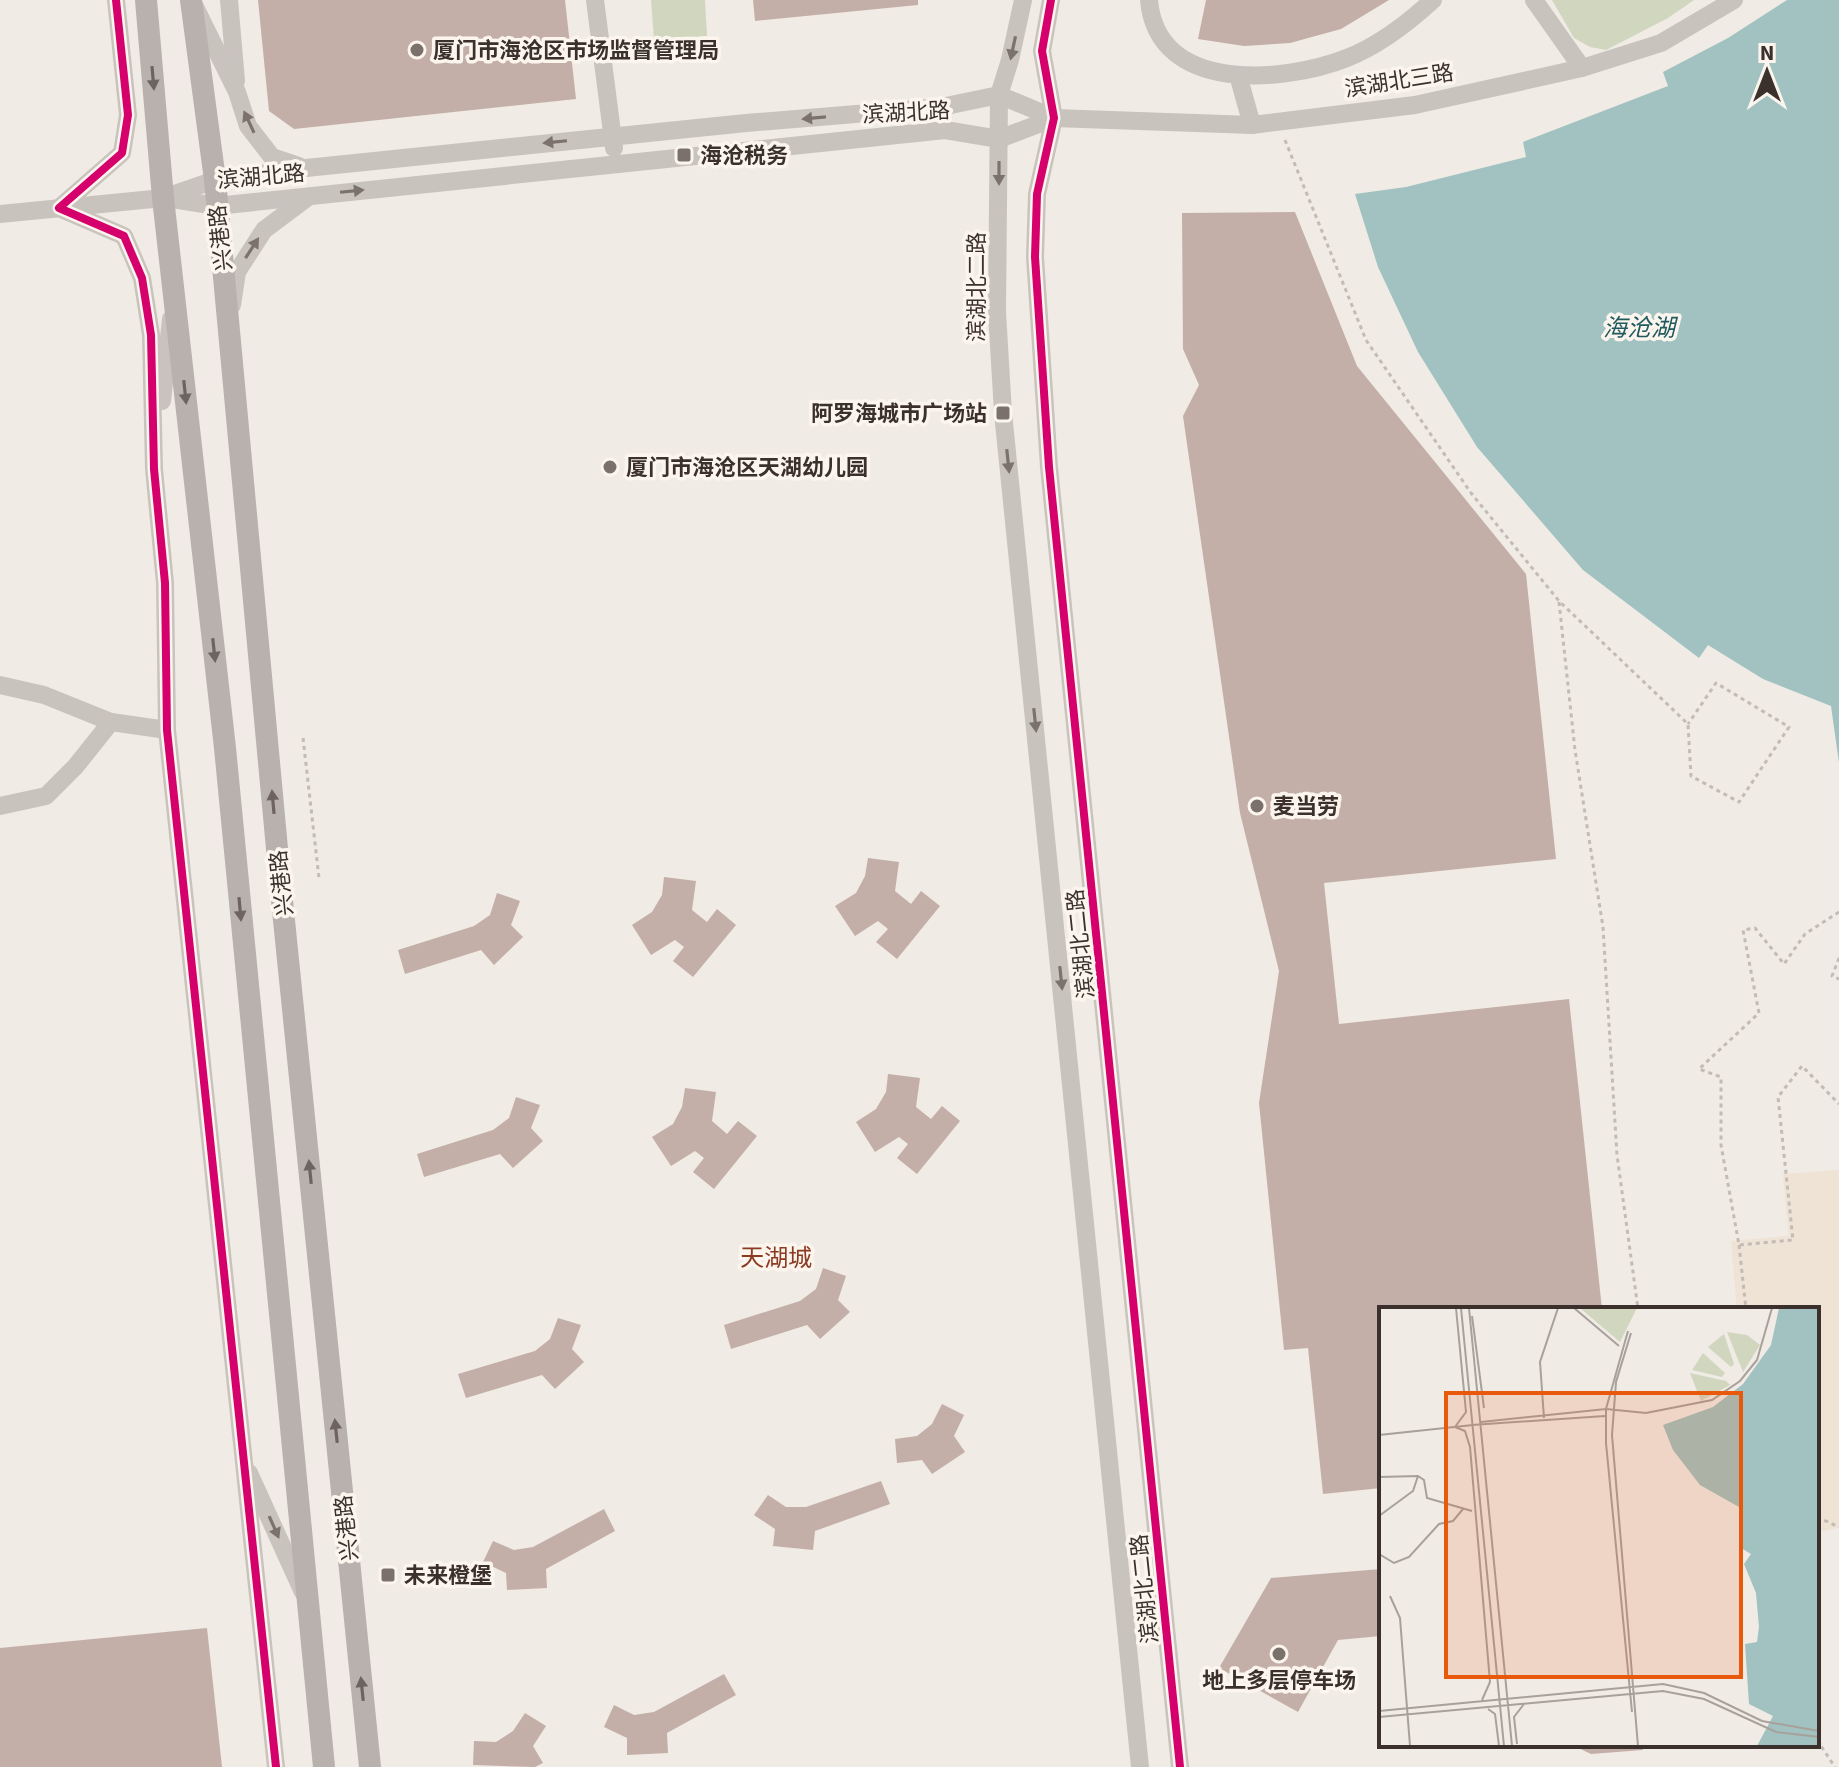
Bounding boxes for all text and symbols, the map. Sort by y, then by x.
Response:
north arrow [1727,32,1807,112]
place label: 厦门市海沧区市场监督管理局 [433,35,719,67]
one-way arrow [1006,36,1019,61]
text: N [1760,37,1774,69]
marker: 厦门市海沧区市场监督管理局 [408,41,426,59]
street label: 滨湖北三路 [1342,57,1456,105]
one-way arrow [147,66,160,91]
street label: 滨湖北路 [861,95,951,131]
one-way arrow [242,111,255,134]
one-way arrow [801,112,826,125]
one-way arrow [542,136,567,149]
place label: 海沧税务 [700,140,788,172]
marker: 海沧税务 [675,146,693,164]
street label: 滨湖北路 [216,157,306,197]
one-way arrow [993,161,1005,186]
one-way arrow [340,185,365,198]
street label: 兴港路 [202,203,240,272]
street label: 滨湖北二路 [961,232,993,342]
one-way arrow [245,237,260,258]
water label: 海沧湖 [1603,311,1679,346]
one-way arrow [179,380,192,405]
place label: 阿罗海城市广场站 [811,398,987,430]
marker: 阿罗海城市广场站 [994,404,1012,422]
one-way arrow [1002,449,1015,474]
place label: 厦门市海沧区天湖幼儿园 [626,452,868,484]
marker: 厦门市海沧区天湖幼儿园 [601,458,619,476]
one-way arrow [208,638,221,663]
one-way arrow [1029,707,1042,732]
one-way arrow [266,789,279,814]
place label: 麦当劳 [1273,791,1339,823]
marker: 麦当劳 [1248,797,1266,815]
street label: 兴港路 [263,848,301,917]
street label: 滨湖北二路 [1059,888,1103,1000]
one-way arrow [234,897,247,922]
one-way arrow [1055,966,1068,991]
one-way arrow [303,1159,316,1184]
district label: 天湖城 [740,1241,812,1276]
inset map [1379,1307,1819,1747]
one-way arrow [329,1418,342,1443]
street label: 兴港路 [328,1493,366,1562]
one-way arrow [267,1515,280,1539]
street label: 滨湖北二路 [1123,1533,1167,1645]
place label: 未来橙堡 [404,1560,492,1592]
marker: 未来橙堡 [379,1566,397,1584]
marker: 地上多层停车场 [1270,1645,1288,1663]
place label: 地上多层停车场 [1202,1665,1356,1697]
one-way arrow [355,1676,368,1701]

